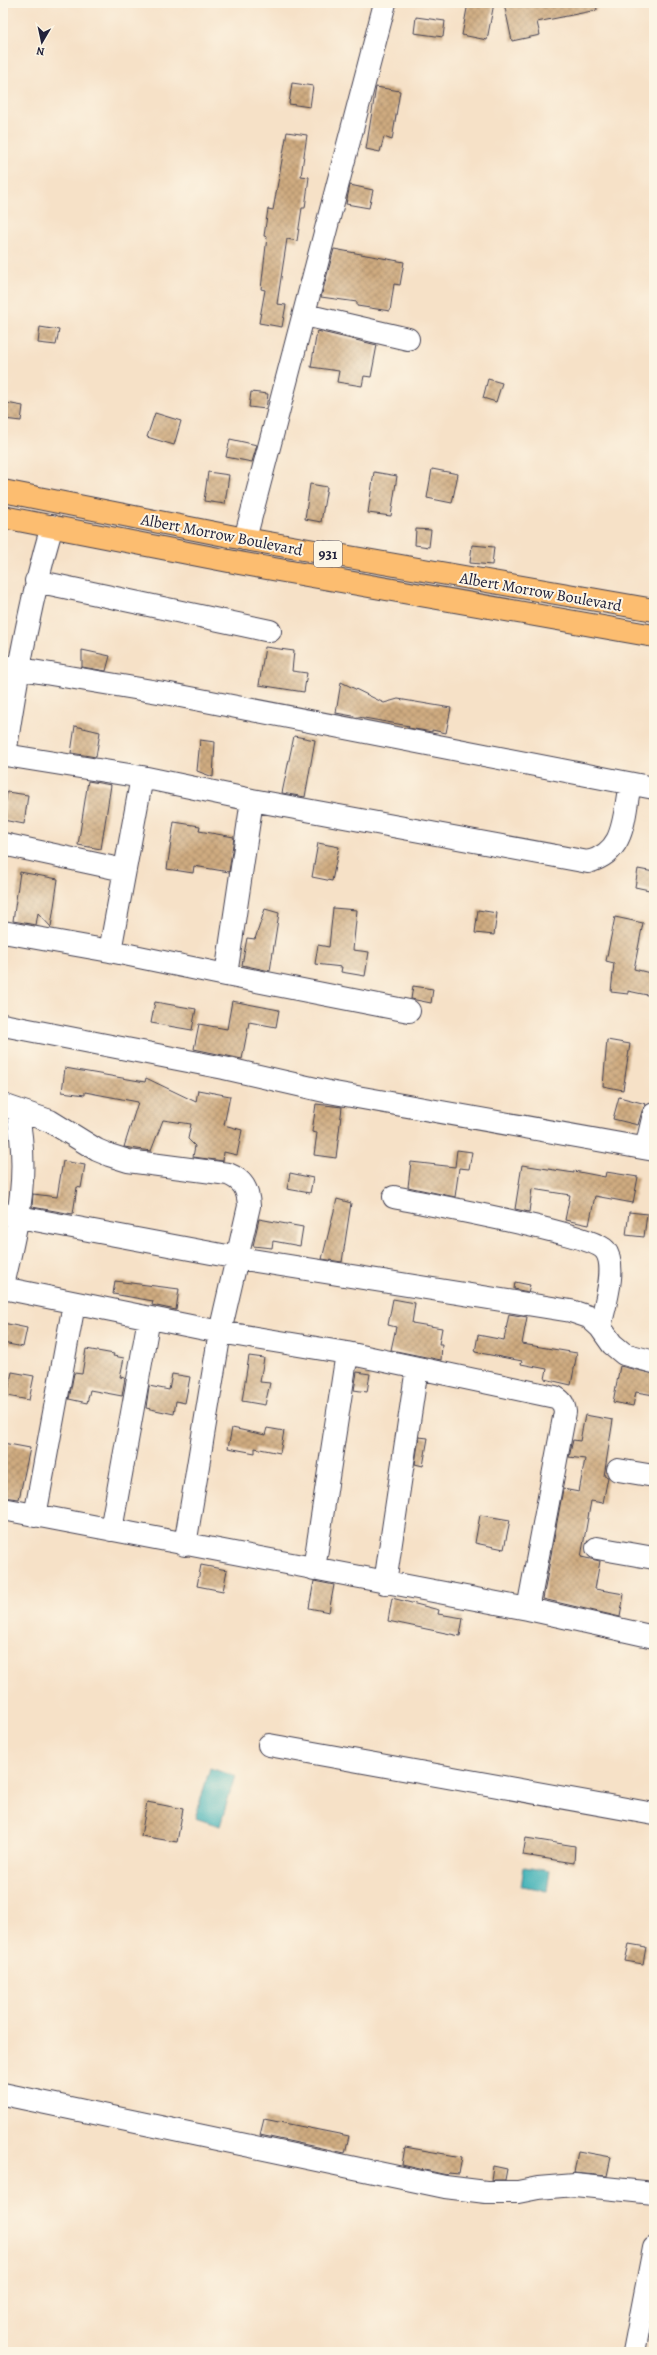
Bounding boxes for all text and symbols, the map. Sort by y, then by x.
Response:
north arrow [22,22,62,62]
text: N [35,43,46,59]
street label: Albert Morrow Boulevard [138,508,305,562]
road number: 931 [314,541,342,567]
street label: Albert Morrow Boulevard [457,567,624,617]

